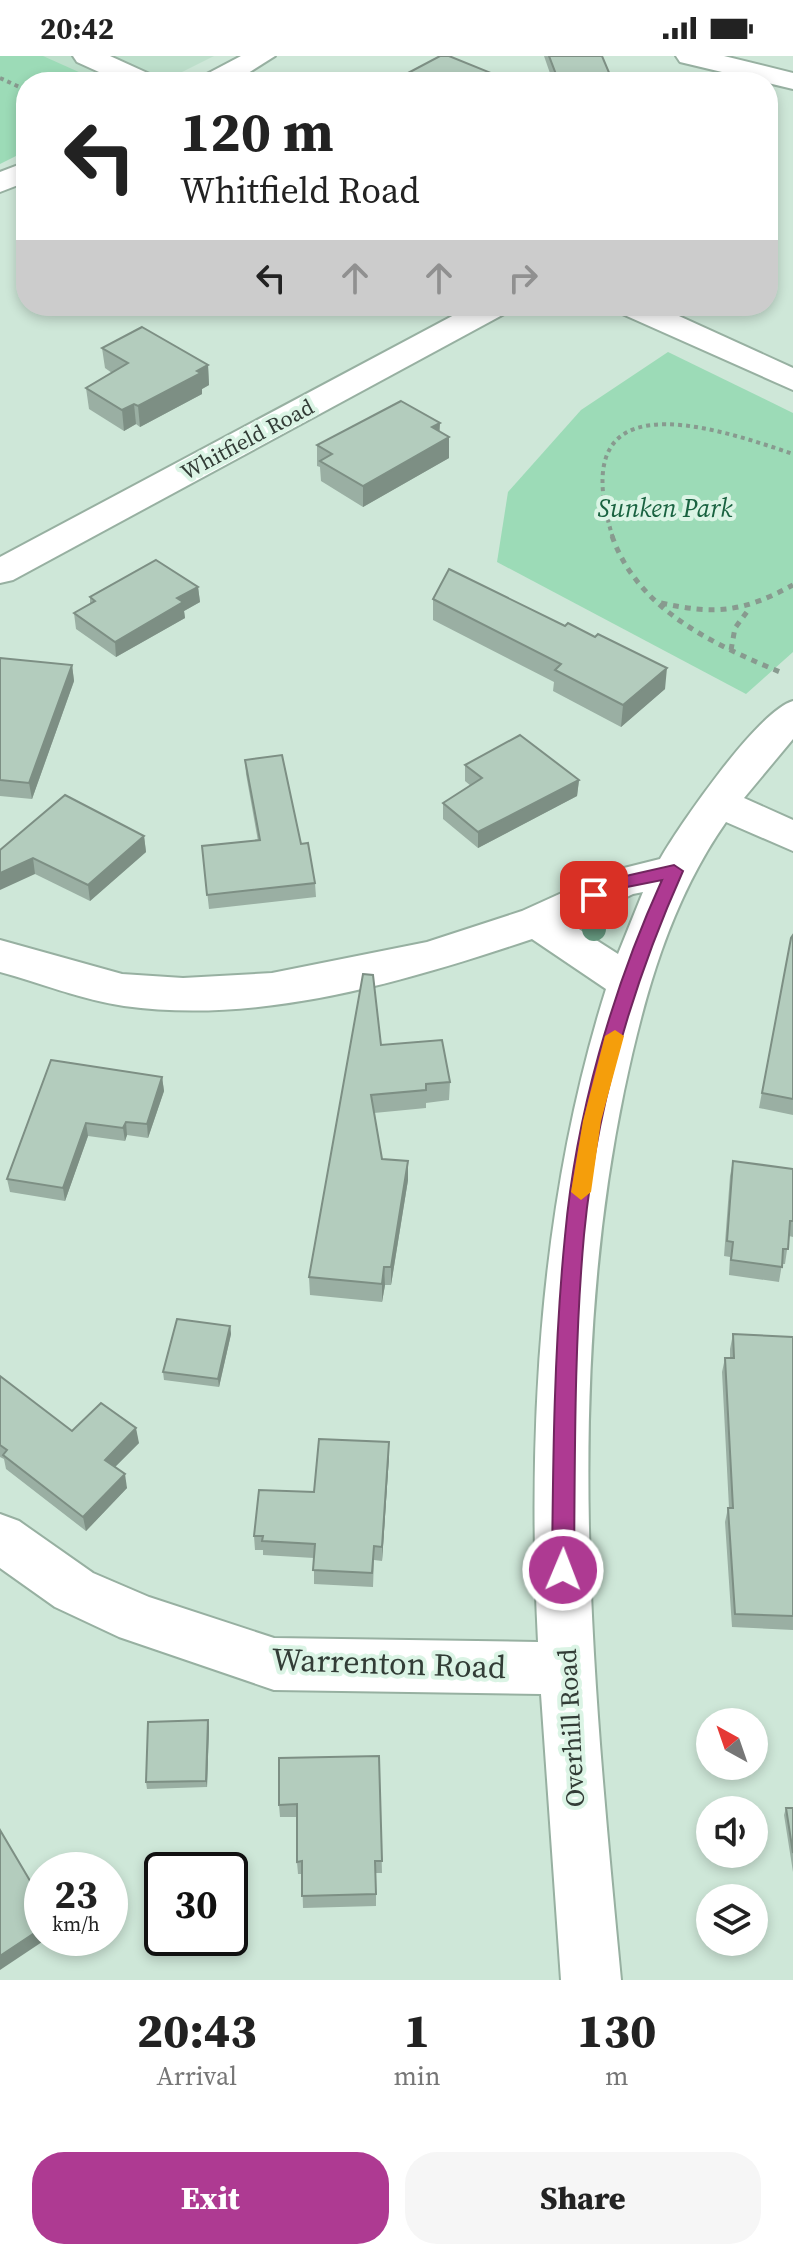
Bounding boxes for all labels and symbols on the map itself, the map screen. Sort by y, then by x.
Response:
street label: Whitfield Road [175,391,319,487]
park label: Sunken Park [598,490,733,526]
pin [560,861,628,929]
position arrow [521,1528,605,1612]
street label: Warrenton Road [271,1637,507,1689]
street label: Overhill Road [549,1648,593,1808]
north arrow [696,1708,768,1780]
speed limit sign: 30 [144,1852,248,1956]

